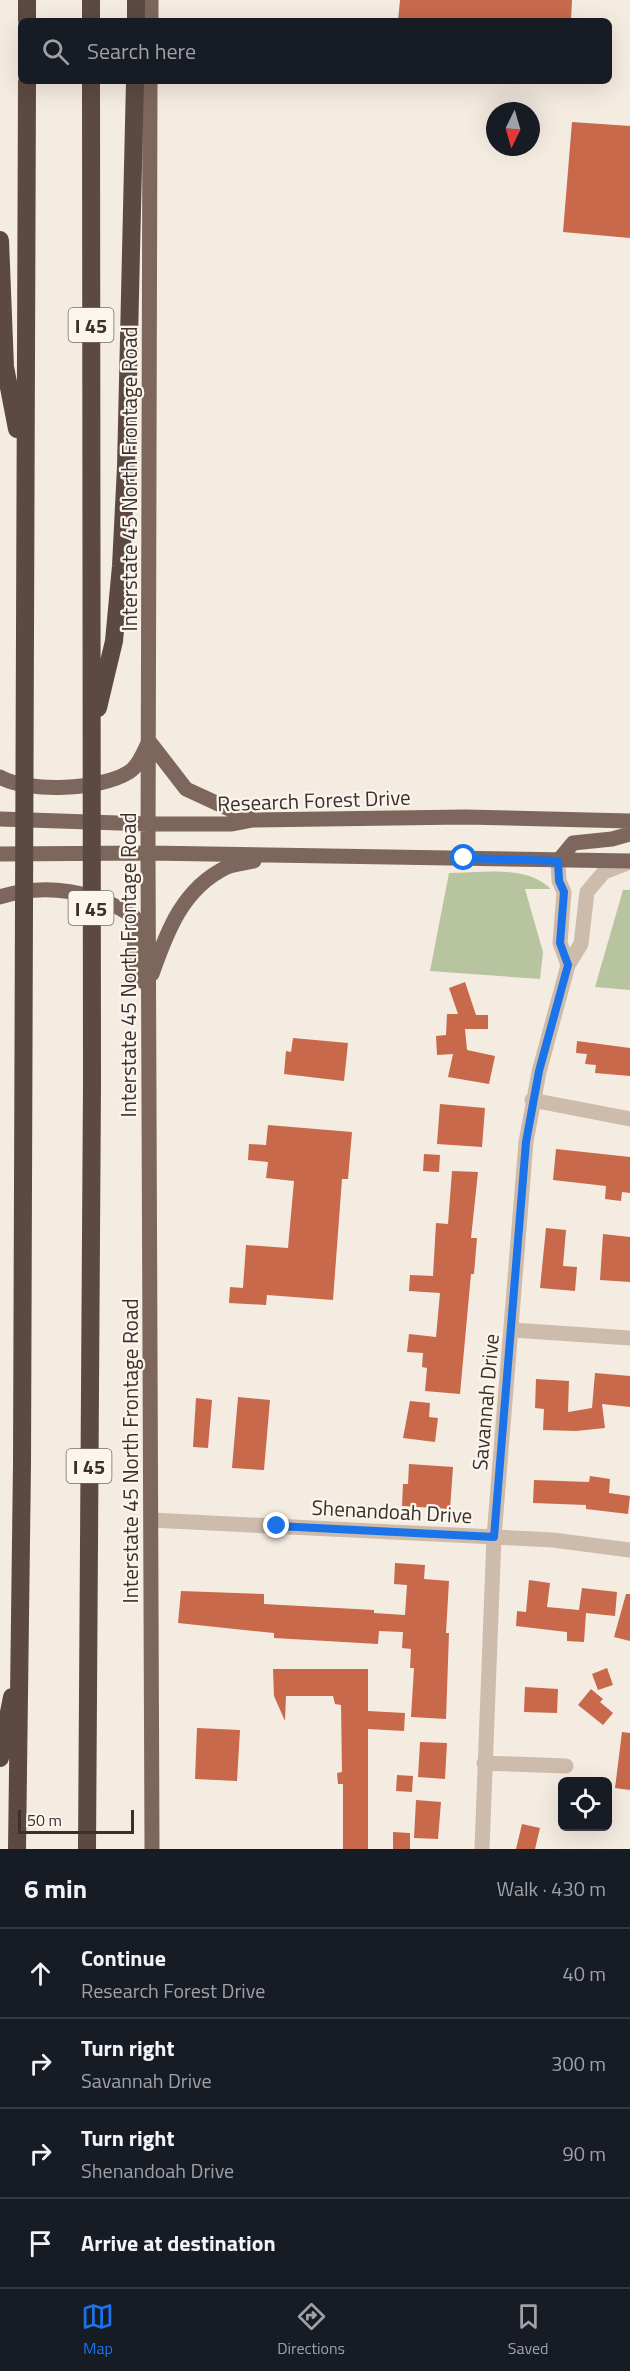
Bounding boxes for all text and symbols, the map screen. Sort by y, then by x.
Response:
search box [18,18,612,84]
text: Search here [87,34,196,68]
icon: search [39,35,72,68]
north arrow [486,102,540,156]
road number: I 45 [68,308,113,342]
street label: Interstate 45 North Frontage Road [113,326,145,632]
street label: Research Forest Drive [217,781,411,819]
street label: Interstate 45 North Frontage Road [112,812,144,1118]
route start [450,844,476,870]
road number: I 45 [68,891,113,925]
street label: Interstate 45 North Frontage Road [114,1298,146,1604]
street label: Savannah Drive [463,1332,507,1472]
road number: I 45 [66,1449,112,1483]
street label: Shenandoah Drive [311,1491,473,1531]
route end [263,1512,289,1538]
map controls [558,1777,612,1831]
button: locate [558,1777,612,1831]
scale bar [18,1807,134,1834]
text: 50 m [27,1808,62,1832]
text: 6 min [24,1869,87,1908]
text: Walk · 430 m [497,1873,606,1904]
text: Continue [81,1941,166,1975]
icon: ahead [24,1957,57,1990]
text: 40 m [562,1958,606,1989]
text: Research Forest Drive [81,1975,265,2006]
text: Turn right [81,2031,175,2065]
icon: right [24,2047,57,2080]
text: 300 m [551,2048,606,2079]
text: Savannah Drive [81,2065,212,2096]
text: Turn right [81,2121,175,2155]
icon: right [24,2137,57,2170]
text: 90 m [562,2138,606,2169]
text: Shenandoah Drive [81,2155,234,2186]
text: Arrive at destination [81,2226,276,2260]
icon: arrive [24,2227,57,2260]
tab: Map [81,2300,114,2360]
tab: Directions [277,2300,345,2360]
tab: Saved [508,2300,549,2360]

